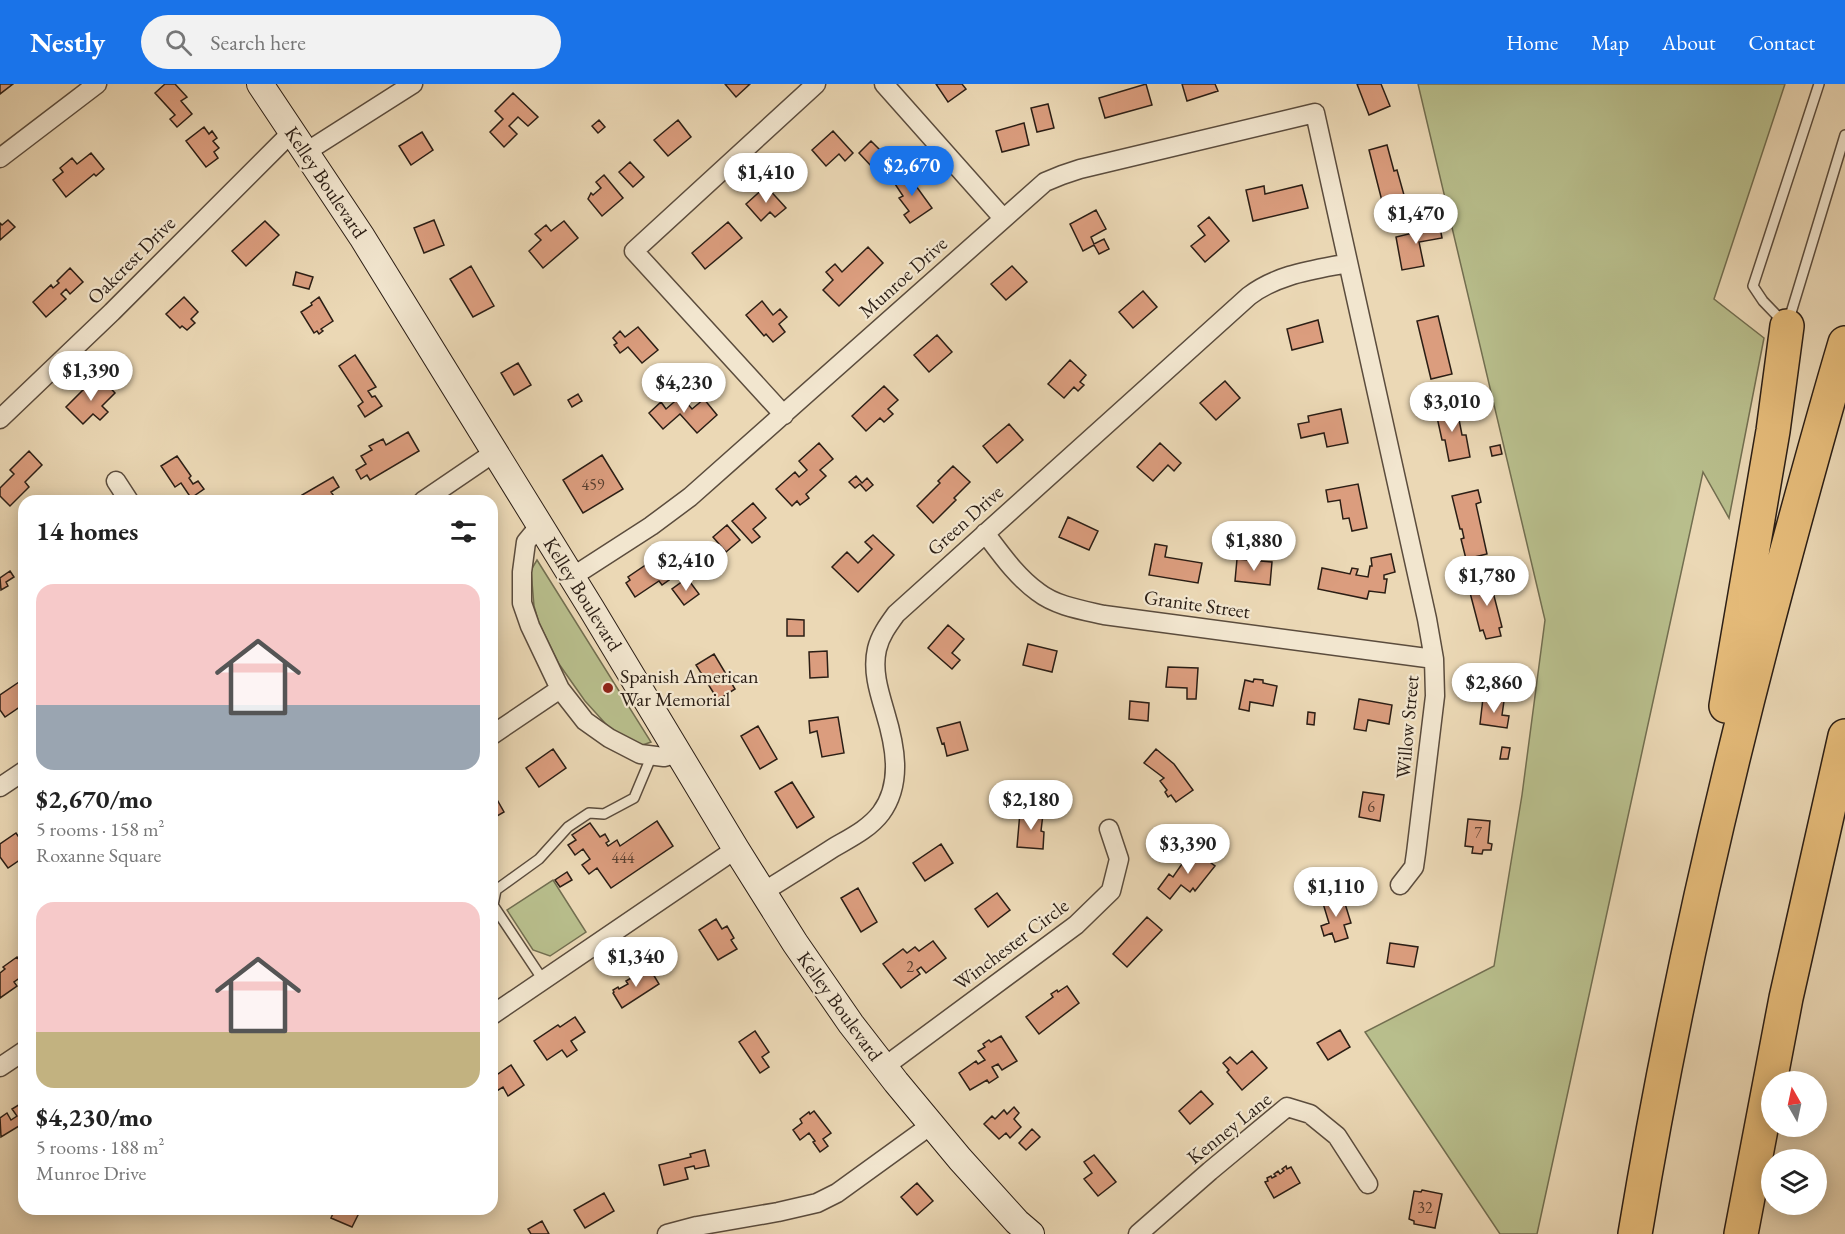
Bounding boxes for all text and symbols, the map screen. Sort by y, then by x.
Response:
search box [141,15,561,69]
text: Nestly [30,24,105,60]
icon: search [162,26,195,59]
text: Search here [210,28,306,57]
text: Home [1506,29,1558,56]
text: Map [1591,29,1629,56]
text: About [1662,29,1715,56]
text: Contact [1748,29,1815,56]
street label: Kelley Boulevard [279,121,374,244]
pin: $2,670 [863,146,961,197]
text: $2,670 [884,152,940,178]
pin: $1,410 [717,153,815,204]
text: $1,410 [738,159,794,185]
pin: $1,470 [1367,194,1465,245]
text: $1,470 [1388,200,1444,226]
street label: Oakcrest Drive [81,210,181,310]
street label: Munroe Drive [853,230,953,324]
pin: $1,390 [42,351,140,402]
text: $1,390 [63,357,119,383]
pin: $4,230 [635,363,733,414]
text: $4,230 [656,369,712,395]
pin: $3,010 [1403,382,1501,433]
text: $3,010 [1424,388,1480,414]
house number: 459 [581,474,605,495]
street label: Green Drive [921,479,1009,561]
text: 14 homes [36,514,138,548]
icon: filters [447,515,480,548]
pin: $1,880 [1205,521,1303,572]
text: $1,880 [1226,527,1282,553]
street label: Kelley Boulevard [538,532,629,657]
pin: $2,410 [637,541,735,592]
text: $2,410 [658,547,714,573]
pin: $1,780 [1438,556,1536,607]
text: $1,780 [1459,562,1515,588]
street label: Granite Street [1142,584,1252,624]
icon: home [204,623,312,731]
place label: Spanish American War Memorial [620,663,759,712]
pin: $2,860 [1445,663,1543,714]
text: $2,860 [1466,669,1522,695]
street label: Willow Street [1390,674,1425,780]
marker: Spanish American War Memorial [601,681,615,695]
pin: $2,180 [982,780,1080,831]
text: $2,670/mo [36,782,152,816]
text: $2,180 [1003,786,1059,812]
house number: 6 [1367,796,1375,817]
text: 5 rooms · 158 m² [36,816,164,842]
house number: 7 [1474,822,1482,843]
pin: $3,390 [1139,824,1237,875]
text: $3,390 [1160,830,1216,856]
text: Roxanne Square [36,842,161,868]
house number: 444 [611,847,635,868]
pin: $1,110 [1287,867,1385,918]
text: $1,110 [1308,873,1364,899]
street label: Winchester Circle [948,892,1074,996]
pin: $1,340 [587,937,685,988]
icon: home [204,941,312,1049]
text: $1,340 [608,943,664,969]
street label: Kelley Boulevard [791,946,889,1067]
house number: 2 [906,956,914,977]
north arrow [1761,1071,1827,1137]
map controls [1761,1071,1827,1215]
street label: Kenney Lane [1182,1086,1277,1170]
text: $4,230/mo [36,1100,152,1134]
text: 5 rooms · 188 m² [36,1134,164,1160]
button: layers [1761,1149,1827,1215]
text: Munroe Drive [36,1160,146,1186]
house number: 32 [1417,1197,1433,1218]

